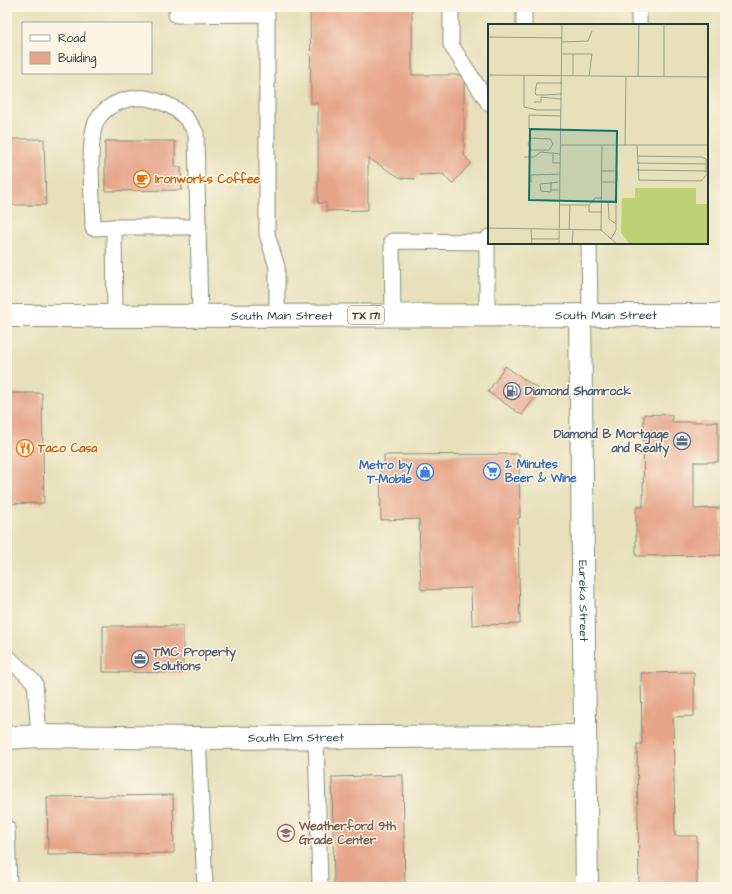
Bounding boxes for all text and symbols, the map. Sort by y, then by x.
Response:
legend [22,22,152,74]
inset map [488,24,708,244]
text: Road [58,30,86,47]
text: Building [58,50,96,68]
cafe icon: Ironworks Coffee [132,169,152,189]
place label: Ironworks Coffee [155,171,260,188]
road number: TX 171 [348,306,384,324]
street label: South Main Street [555,307,657,324]
street label: South Main Street [231,308,333,325]
fuel station icon: Diamond Shamrock [502,381,522,401]
place label: Diamond Shamrock [525,383,632,400]
place label: Diamond B Mortgage and Realty [554,426,669,458]
office icon: Diamond B Mortgage and Realty [672,431,692,451]
restaurant icon: Taco Casa [15,438,35,458]
place label: Taco Casa [37,440,98,457]
place label: 2 Minutes Beer & Wine [504,456,577,487]
place label: Metro by T-Mobile [359,457,413,488]
supermarket icon: 2 Minutes Beer & Wine [482,461,502,481]
shop icon: Metro by T-Mobile [415,462,435,482]
street label: Eureka Street [574,560,592,642]
place label: TMC Property Solutions [152,644,236,675]
office icon: TMC Property Solutions [130,649,150,669]
street label: South Elm Street [248,729,344,747]
place label: Weatherford 9th Grade Center [298,818,397,849]
school or university icon: Weatherford 9th Grade Center [276,823,296,843]

